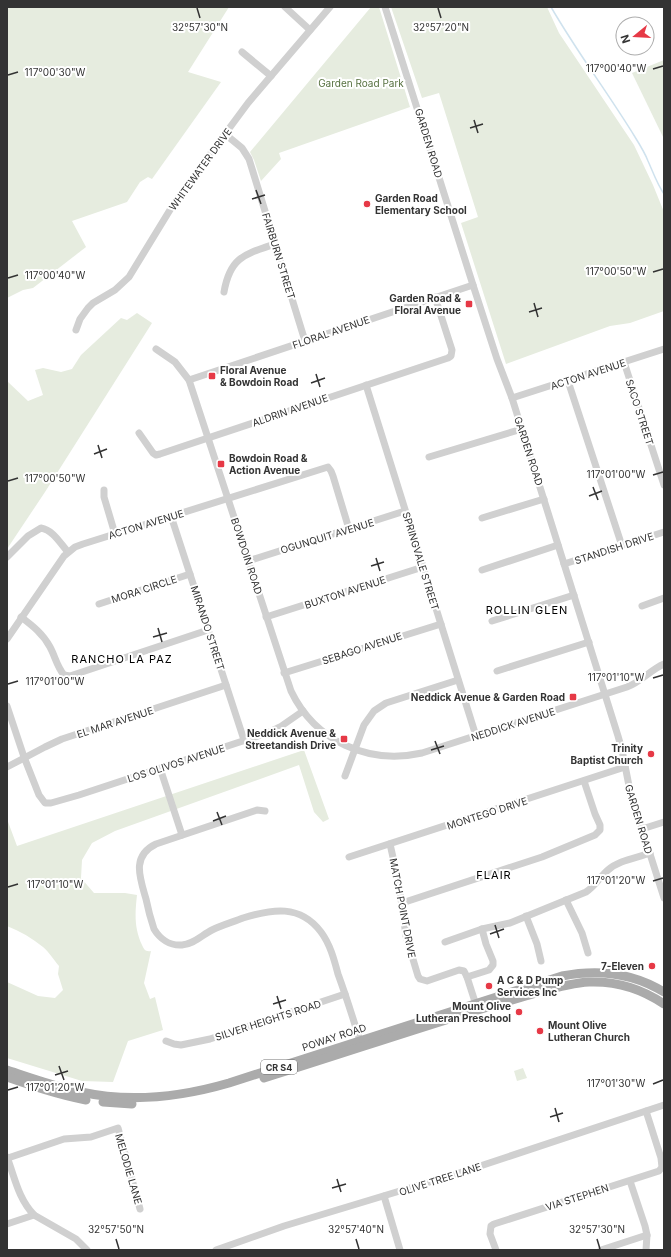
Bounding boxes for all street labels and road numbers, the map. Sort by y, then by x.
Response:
street label: GARDEN ROAD [413,107,445,179]
street label: WHITEWATER DRIVE [166,126,234,212]
street label: FAIRBURN STREET [260,211,298,301]
street label: FLORAL AVENUE [291,313,371,351]
street label: ACTON AVENUE [549,356,627,392]
street label: SACO STREET [624,378,656,446]
street label: ALDRIN AVENUE [251,391,329,429]
street label: GARDEN ROAD [512,415,546,487]
street label: ACTON AVENUE [107,507,185,541]
street label: SPRINGVALE STREET [400,510,442,612]
street label: BOWDOIN ROAD [229,516,265,596]
street label: OGUNQUIT AVENUE [279,516,375,556]
street label: STANDISH DRIVE [573,530,655,566]
street label: MORA CIRCLE [110,573,178,605]
street label: BUXTON AVENUE [303,573,387,611]
street label: MIRANDO STREET [189,584,227,672]
street label: SEBAGO AVENUE [320,629,404,667]
street label: EL MAR AVENUE [75,704,155,740]
street label: NEDDICK AVENUE [469,705,557,743]
street label: LOS OLIVOS AVENUE [126,742,226,784]
street label: GARDEN ROAD [623,783,655,855]
street label: MONTEGO DRIVE [445,794,529,832]
street label: MATCH POINT DRIVE [387,857,419,959]
street label: SILVER HEIGHTS ROAD [213,997,323,1043]
street label: POWAY ROAD [300,1021,368,1053]
road number: CR S4 [261,1060,297,1074]
street label: MELODIE LANE [113,1132,145,1206]
street label: OLIVE TREE LANE [397,1160,483,1198]
street label: VIA STEPHEN [544,1181,610,1213]

